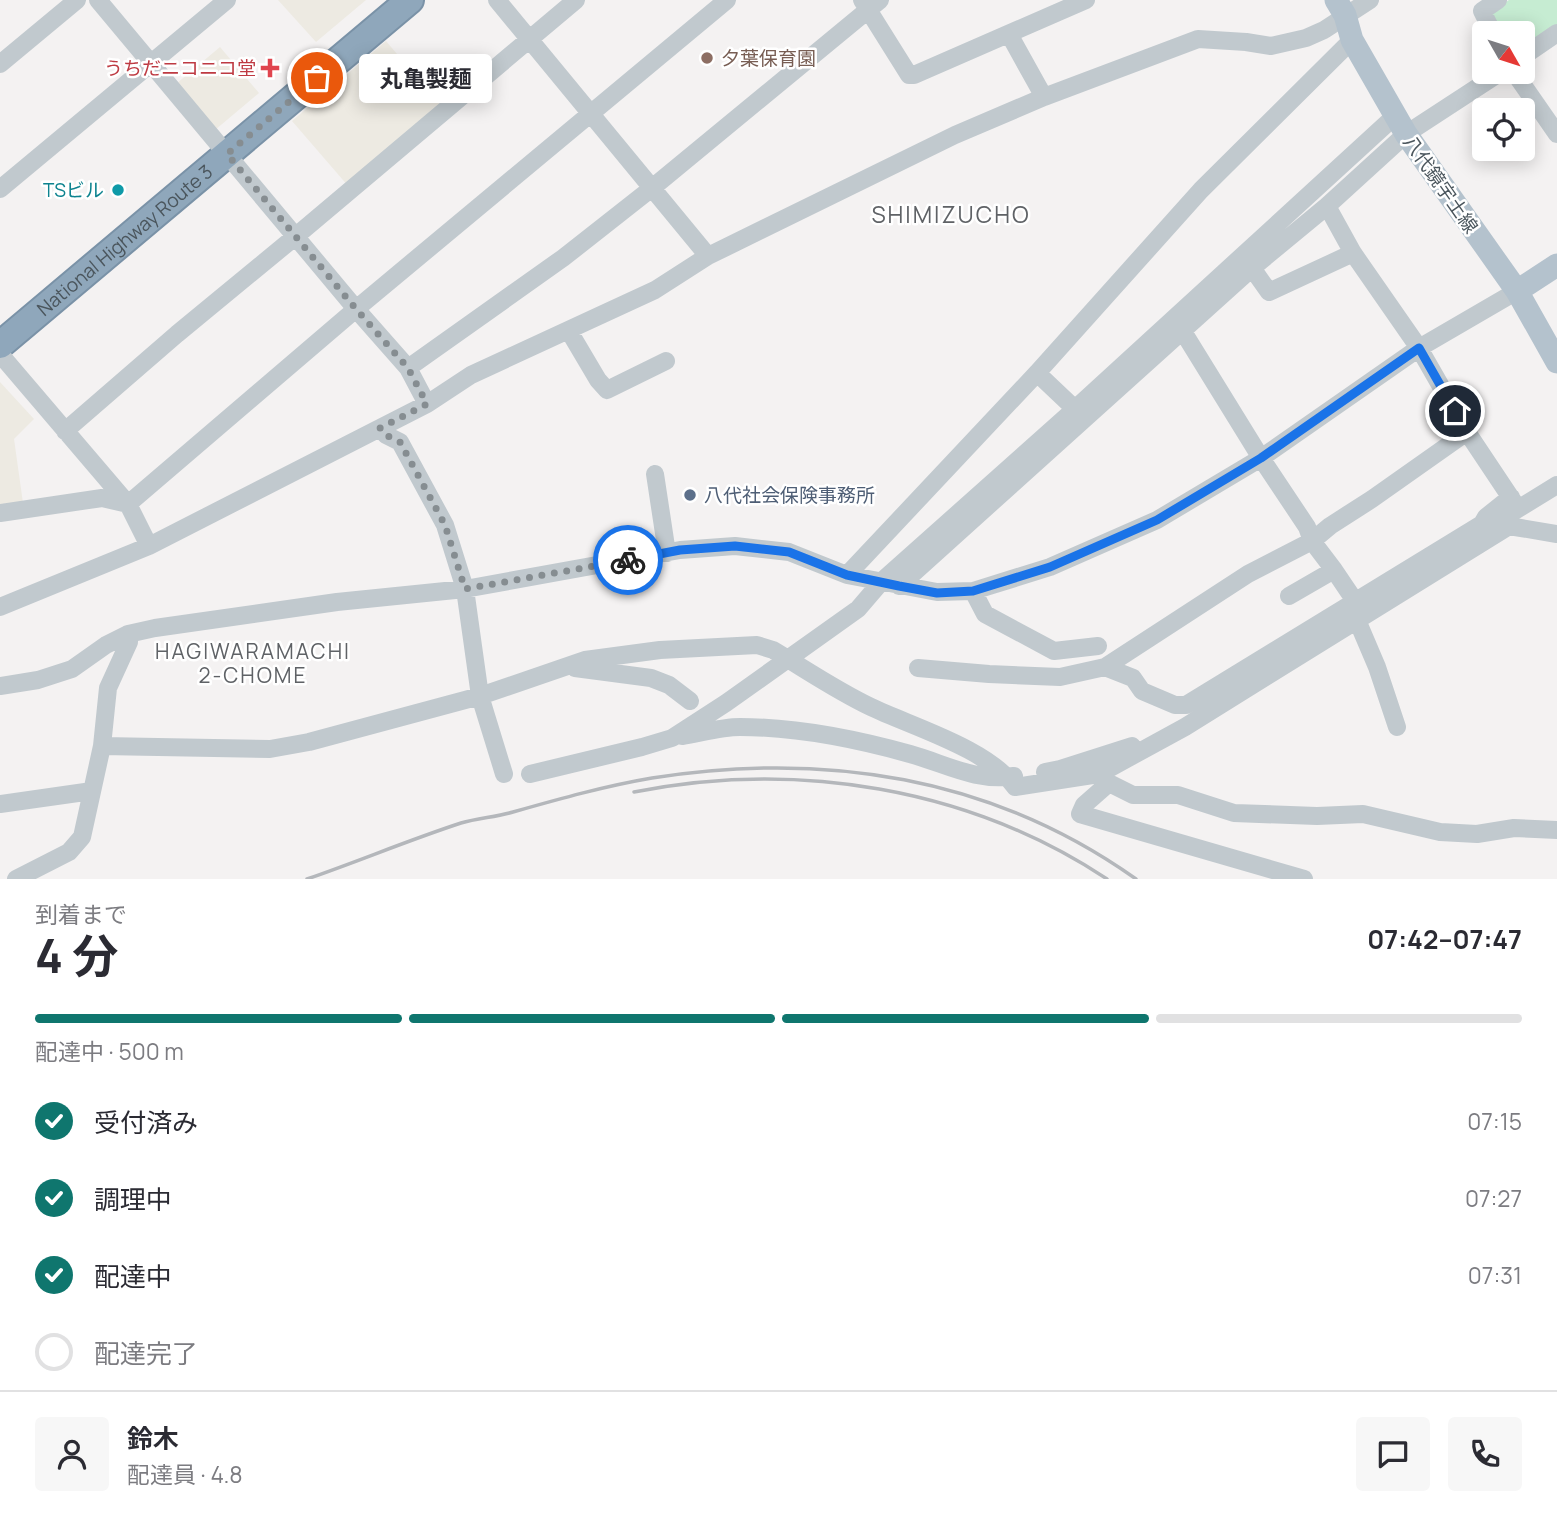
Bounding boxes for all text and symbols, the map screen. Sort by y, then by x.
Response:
north arrow [1472,21,1535,84]
map controls [1472,21,1535,161]
place label: 夕葉保育園 [721,45,816,71]
pin [287,48,347,108]
marker: 夕葉保育園 [699,50,715,66]
callout: 丸亀製麺 [359,54,492,102]
place label: うちだニコニコ堂 [104,55,256,81]
icon: bag [298,59,336,97]
marker: うちだニコニコ堂 [262,60,278,76]
text: 丸亀製麺 [380,62,472,94]
button: locate [1472,98,1535,161]
street label: 八代鏡宇土線 [1398,130,1484,238]
street label: National Highway Route 3 [31,159,218,321]
place label: TSビル [43,177,104,203]
marker: TSビル [110,182,126,198]
district label: SHIMIZUCHO [871,198,1031,230]
pin [1425,381,1485,441]
icon: home [1436,392,1474,430]
place label: 八代社会保険事務所 [704,482,875,508]
marker: 八代社会保険事務所 [682,487,698,503]
courier [593,525,663,595]
icon: bike [609,541,647,579]
district label: HAGIWARAMACHI 2-CHOME [155,637,351,689]
text: 到着まで [35,898,127,930]
text: 07:42–07:47 [1367,921,1522,957]
text: 4 分 [35,924,118,987]
text: 配達中 · 500 m [35,1035,184,1067]
icon: check [35,1102,73,1140]
text: 受付済み [94,1104,198,1140]
text: 07:15 [1467,1105,1522,1137]
icon: check [35,1179,73,1217]
text: 調理中 [94,1181,172,1217]
text: 07:27 [1465,1182,1522,1214]
icon: check [35,1256,73,1294]
text: 配達中 [94,1258,172,1294]
text: 07:31 [1468,1259,1522,1291]
text: 配達完了 [94,1335,198,1371]
button: person [35,1417,109,1491]
button: chat [1356,1417,1430,1491]
button: phone [1448,1417,1522,1491]
text: 鈴木 [127,1420,179,1456]
text: 配達員 · 4.8 [127,1458,243,1490]

